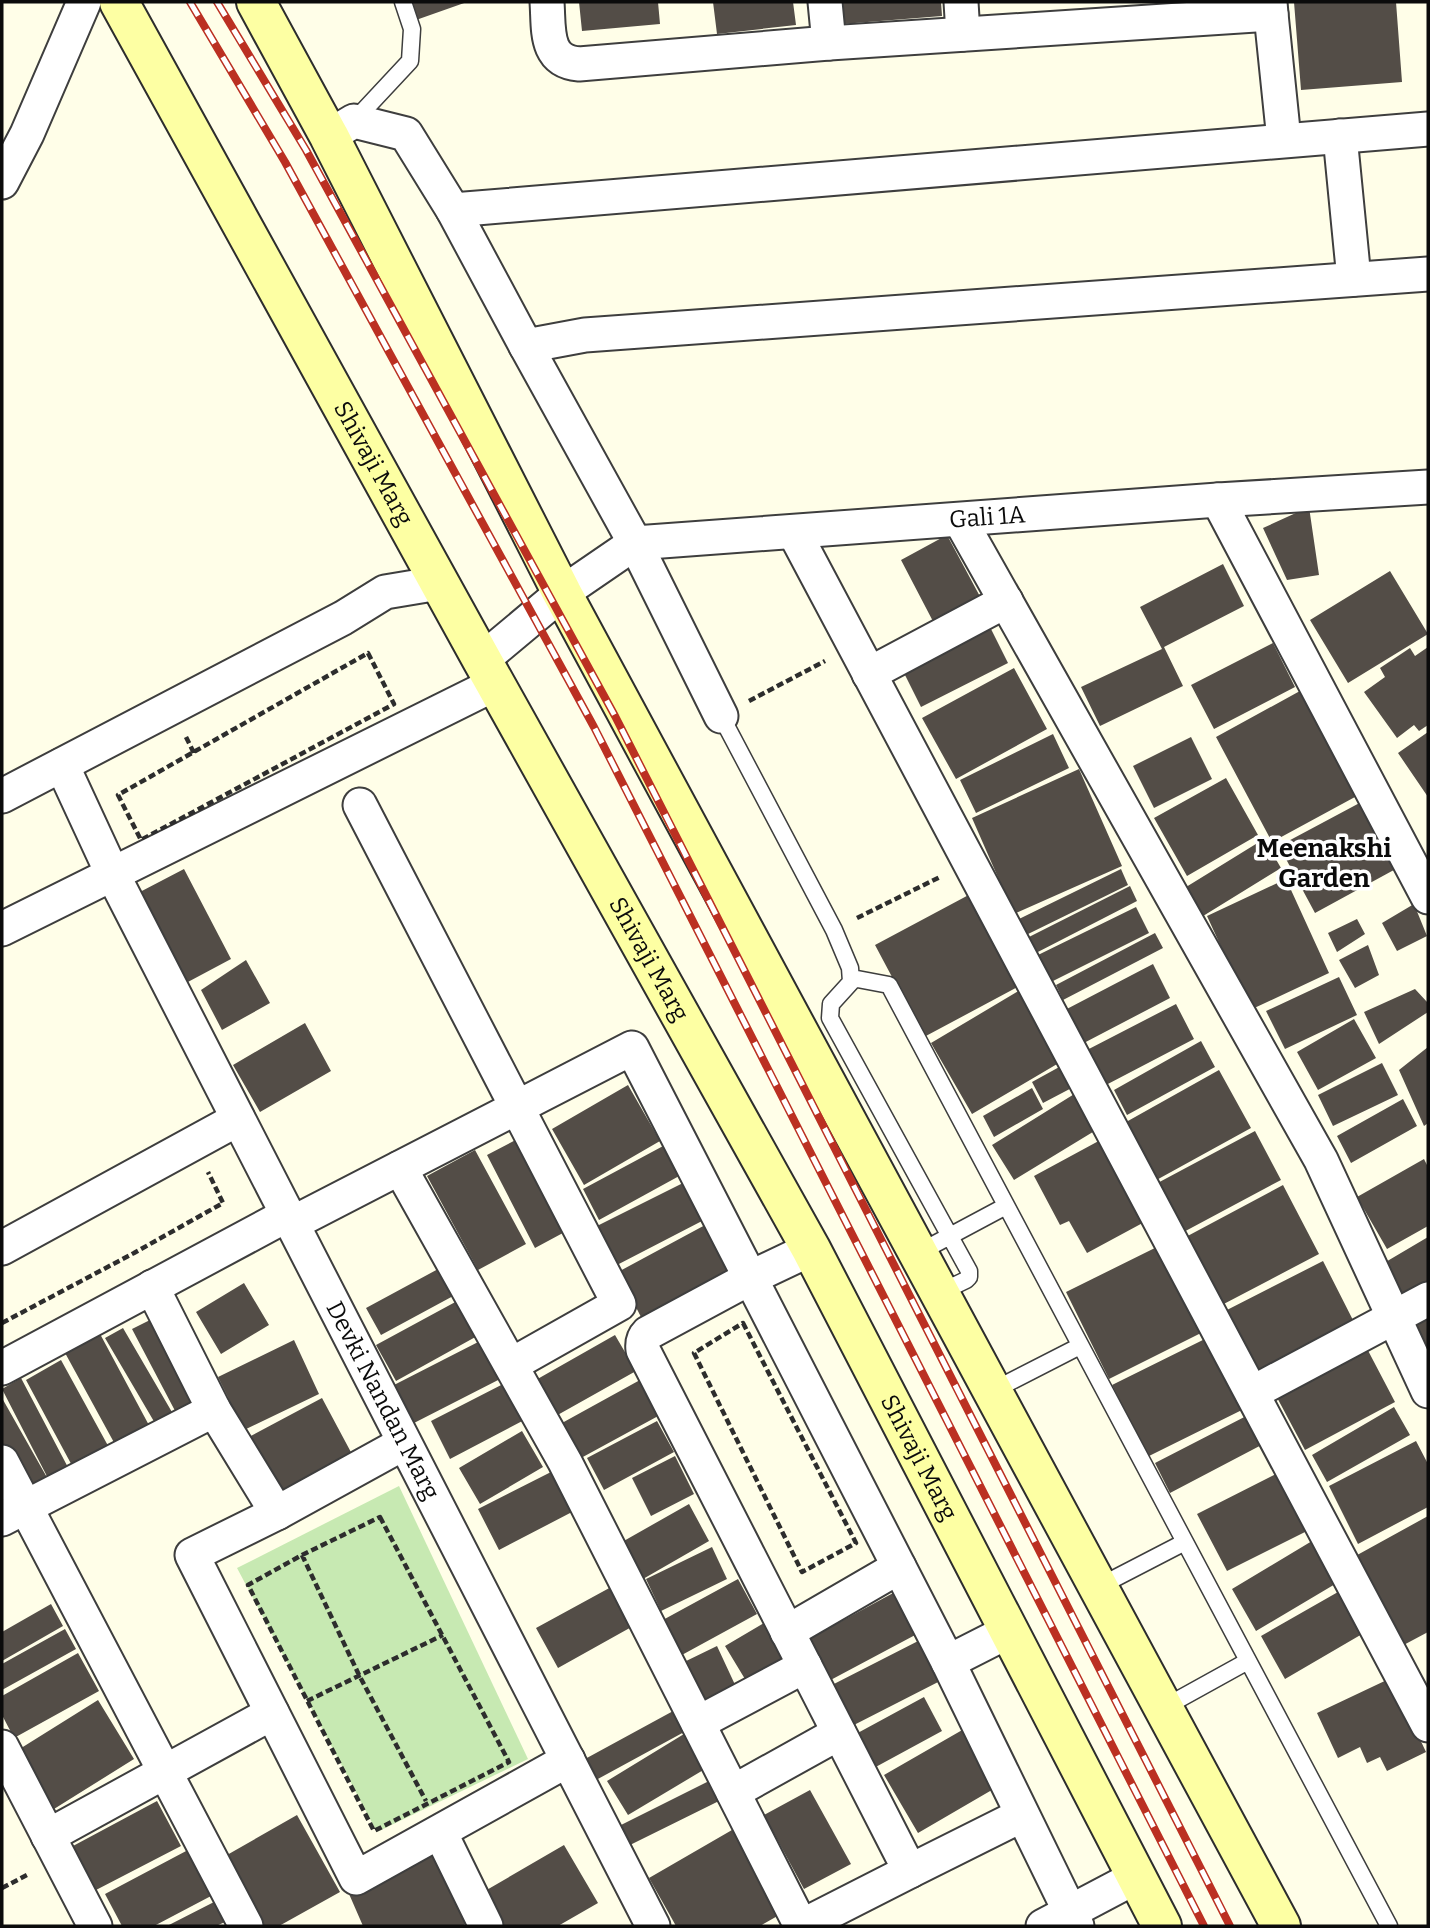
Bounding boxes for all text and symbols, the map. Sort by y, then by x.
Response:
street label: Shivaji Marg [328,396,419,530]
street label: Gali 1A [948,500,1026,534]
district label: Meenakshi Garden [1257,833,1391,894]
street label: Shivaji Marg [603,892,695,1026]
street label: Devki Nandan Marg [320,1297,445,1504]
street label: Shivaji Marg [875,1390,963,1525]

